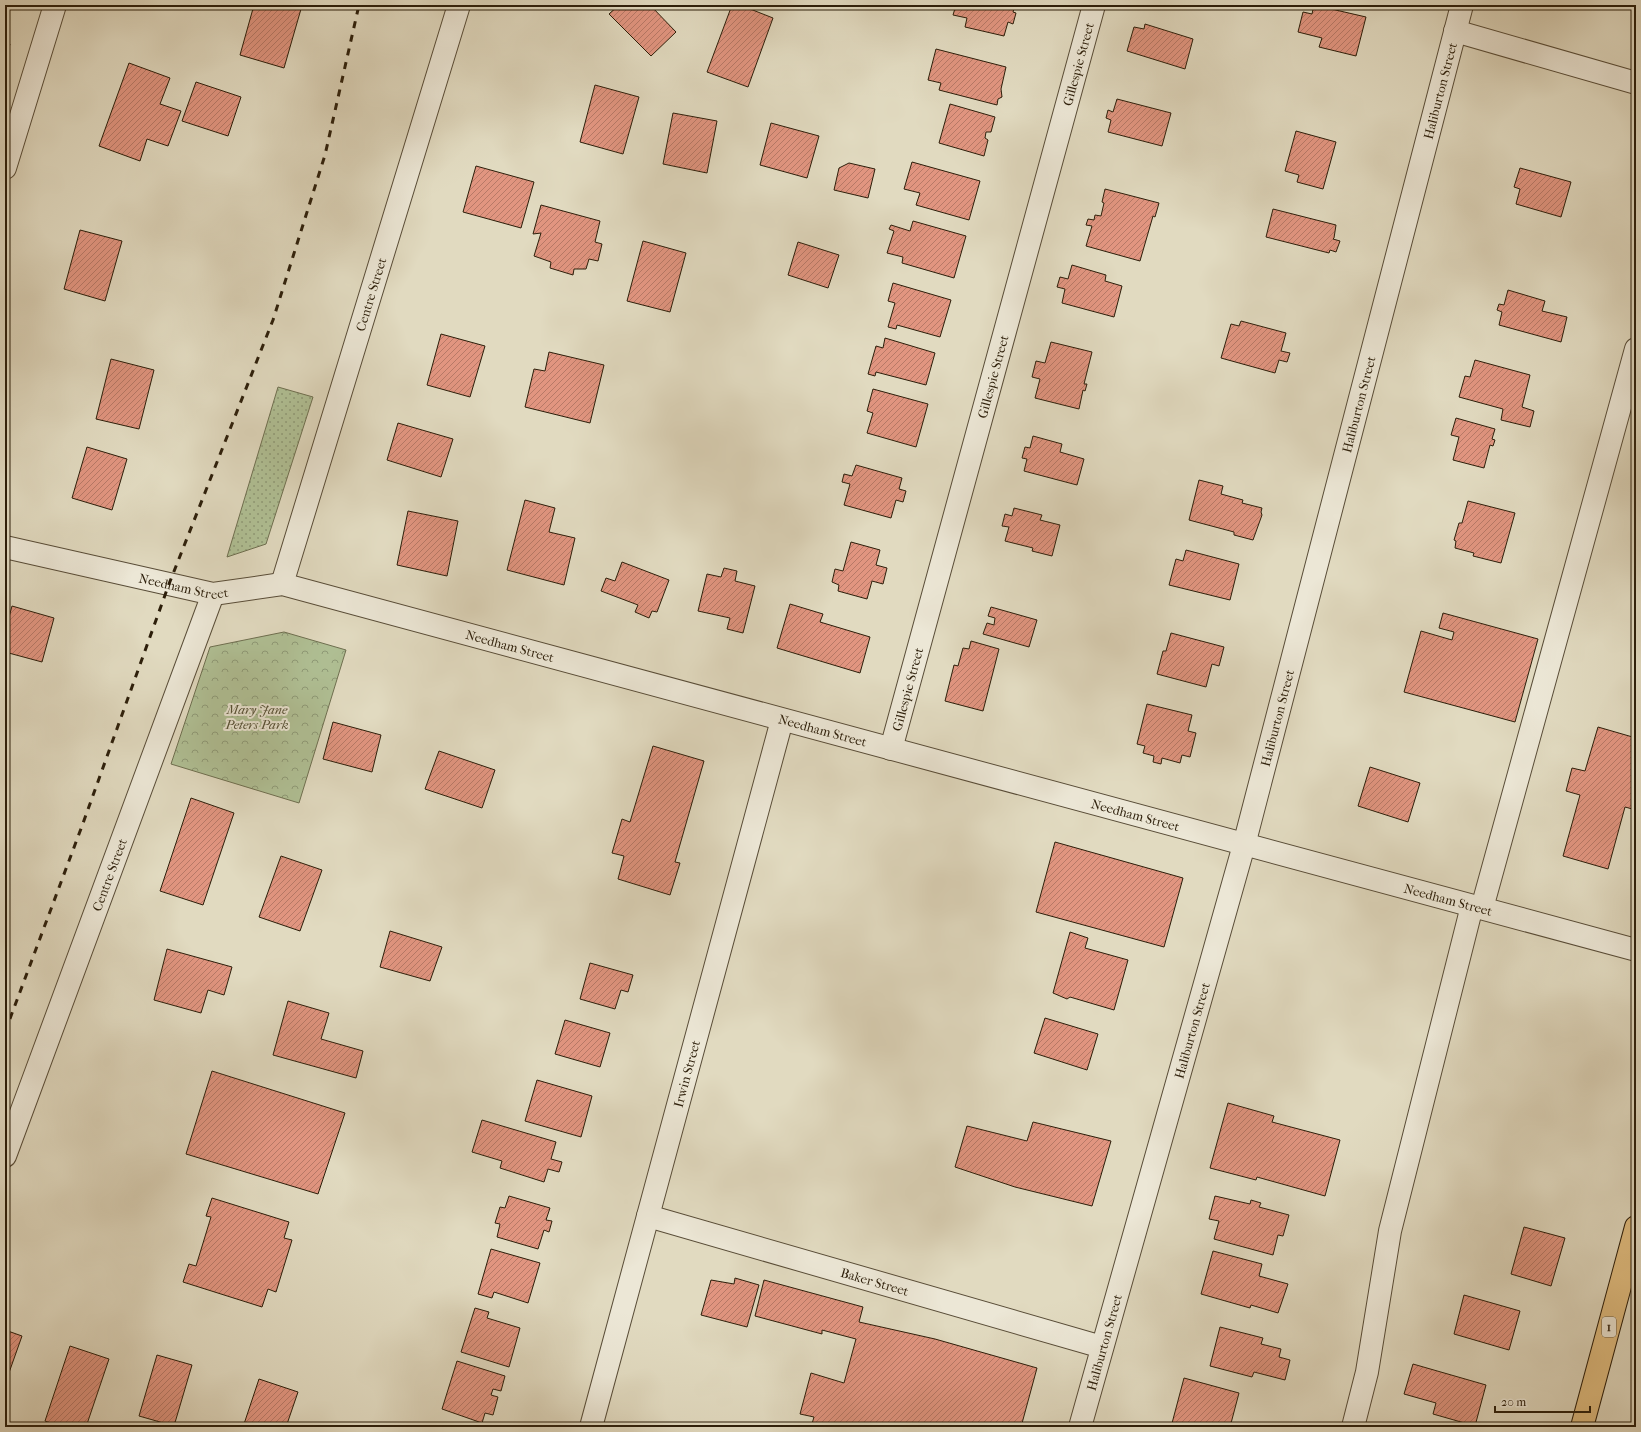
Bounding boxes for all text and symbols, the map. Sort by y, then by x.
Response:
street label: Gillespie Street [1060,20,1097,108]
street label: Haliburton Street [1421,41,1460,141]
street label: Centre Street [353,255,389,333]
street label: Gillespie Street [975,333,1012,420]
street label: Haliburton Street [1339,354,1379,454]
street label: Needham Street [137,570,230,602]
street label: Needham Street [464,627,556,665]
street label: Gillespie Street [889,646,926,733]
street label: Haliburton Street [1258,668,1297,768]
park label: Mary Jane Peters Park [224,702,289,732]
street label: Needham Street [777,712,869,750]
street label: Needham Street [1089,796,1181,834]
street label: Centre Street [89,836,130,913]
street label: Needham Street [1402,881,1494,919]
street label: Haliburton Street [1172,980,1213,1080]
street label: Irwin Street [671,1038,703,1109]
street label: Baker Street [839,1265,911,1299]
street label: Haliburton Street [1084,1292,1125,1392]
road number: 1 [1602,1317,1616,1337]
scale bar [1495,1388,1590,1414]
text: 20 m [1501,1395,1526,1409]

